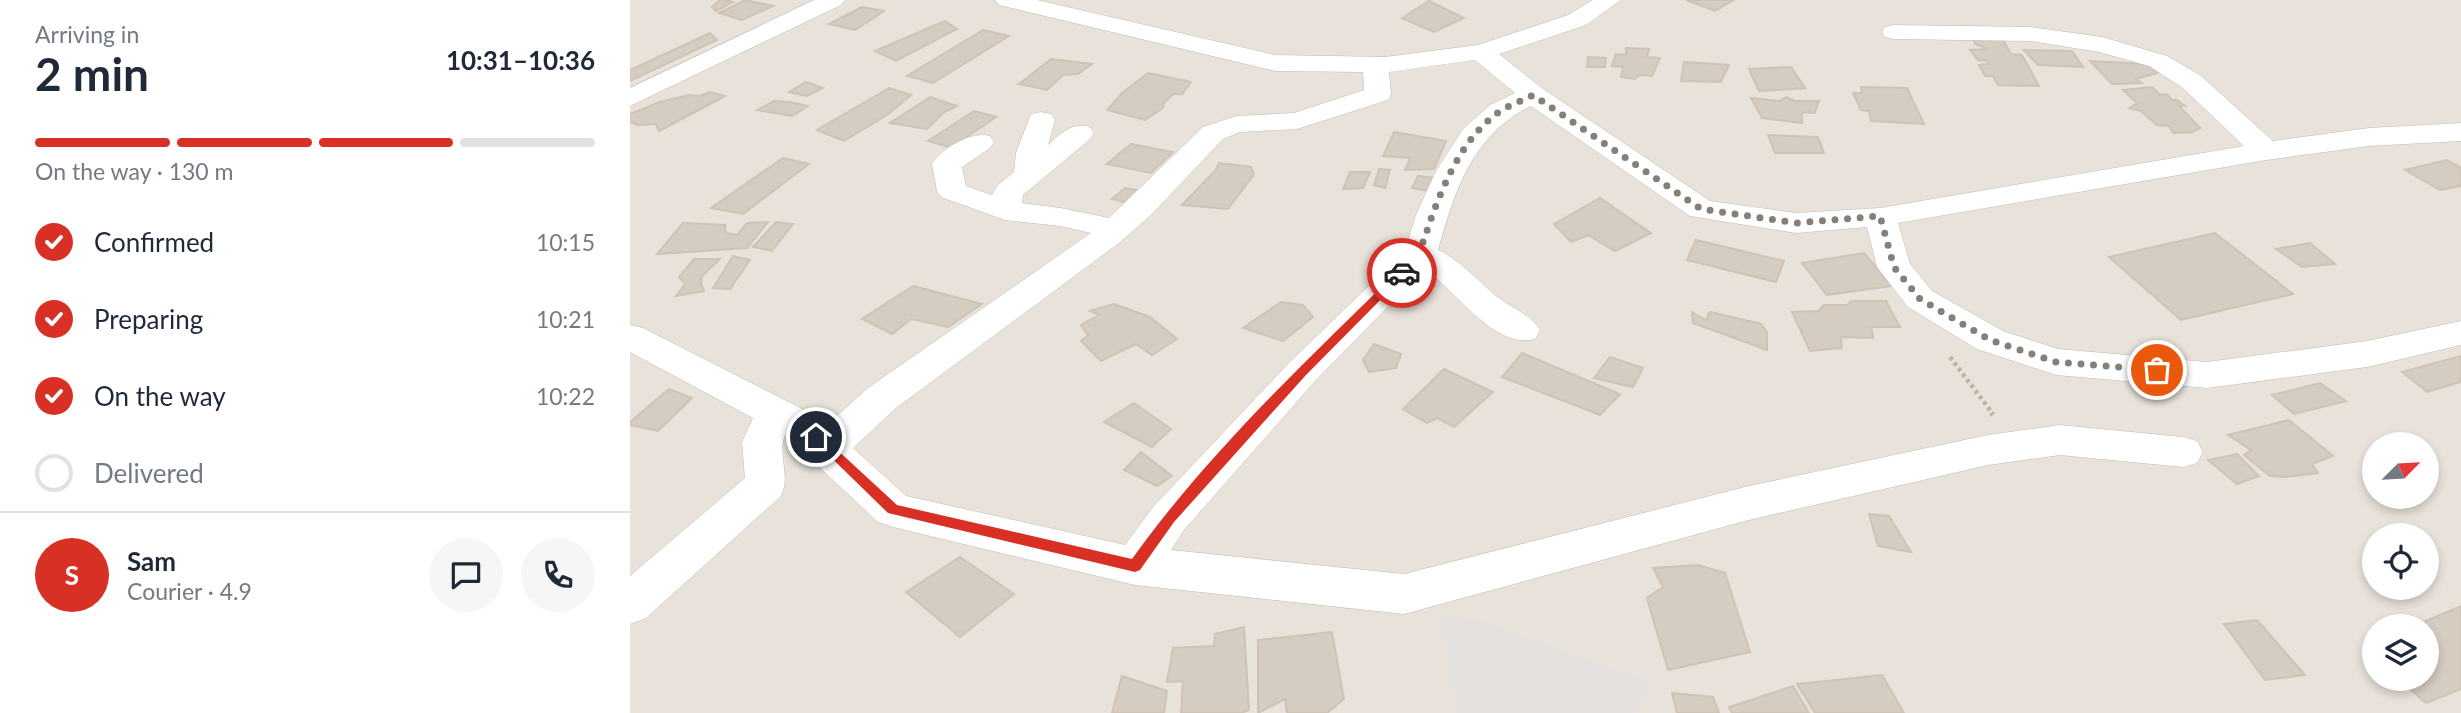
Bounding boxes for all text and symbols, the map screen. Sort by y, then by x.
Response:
text: Arriving in [35,20,139,48]
text: 10:31–10:36 [446,44,595,76]
text: 2 min [35,46,149,101]
text: On the way · 130 m [35,157,234,185]
icon: check [35,223,73,261]
text: Confirmed [94,226,214,258]
text: 10:15 [536,228,595,256]
courier [1367,238,1437,308]
icon: car [1383,254,1421,292]
icon: check [35,300,73,338]
text: Preparing [94,303,203,335]
text: 10:21 [536,305,595,333]
pin [2127,340,2187,400]
icon: bag [2138,351,2176,389]
icon: check [35,377,73,415]
text: On the way [94,380,226,412]
text: 10:22 [536,382,595,410]
pin [786,407,846,467]
icon: home [797,418,835,456]
north arrow [2362,432,2440,509]
map controls [2362,432,2439,691]
text: Delivered [94,457,204,489]
button: locate [2362,523,2439,600]
button: chat [429,538,503,612]
button: phone [521,538,595,612]
text: Sam [127,545,176,577]
text: S [65,559,79,591]
text: Courier · 4.9 [127,577,252,605]
button: layers [2362,614,2439,691]

